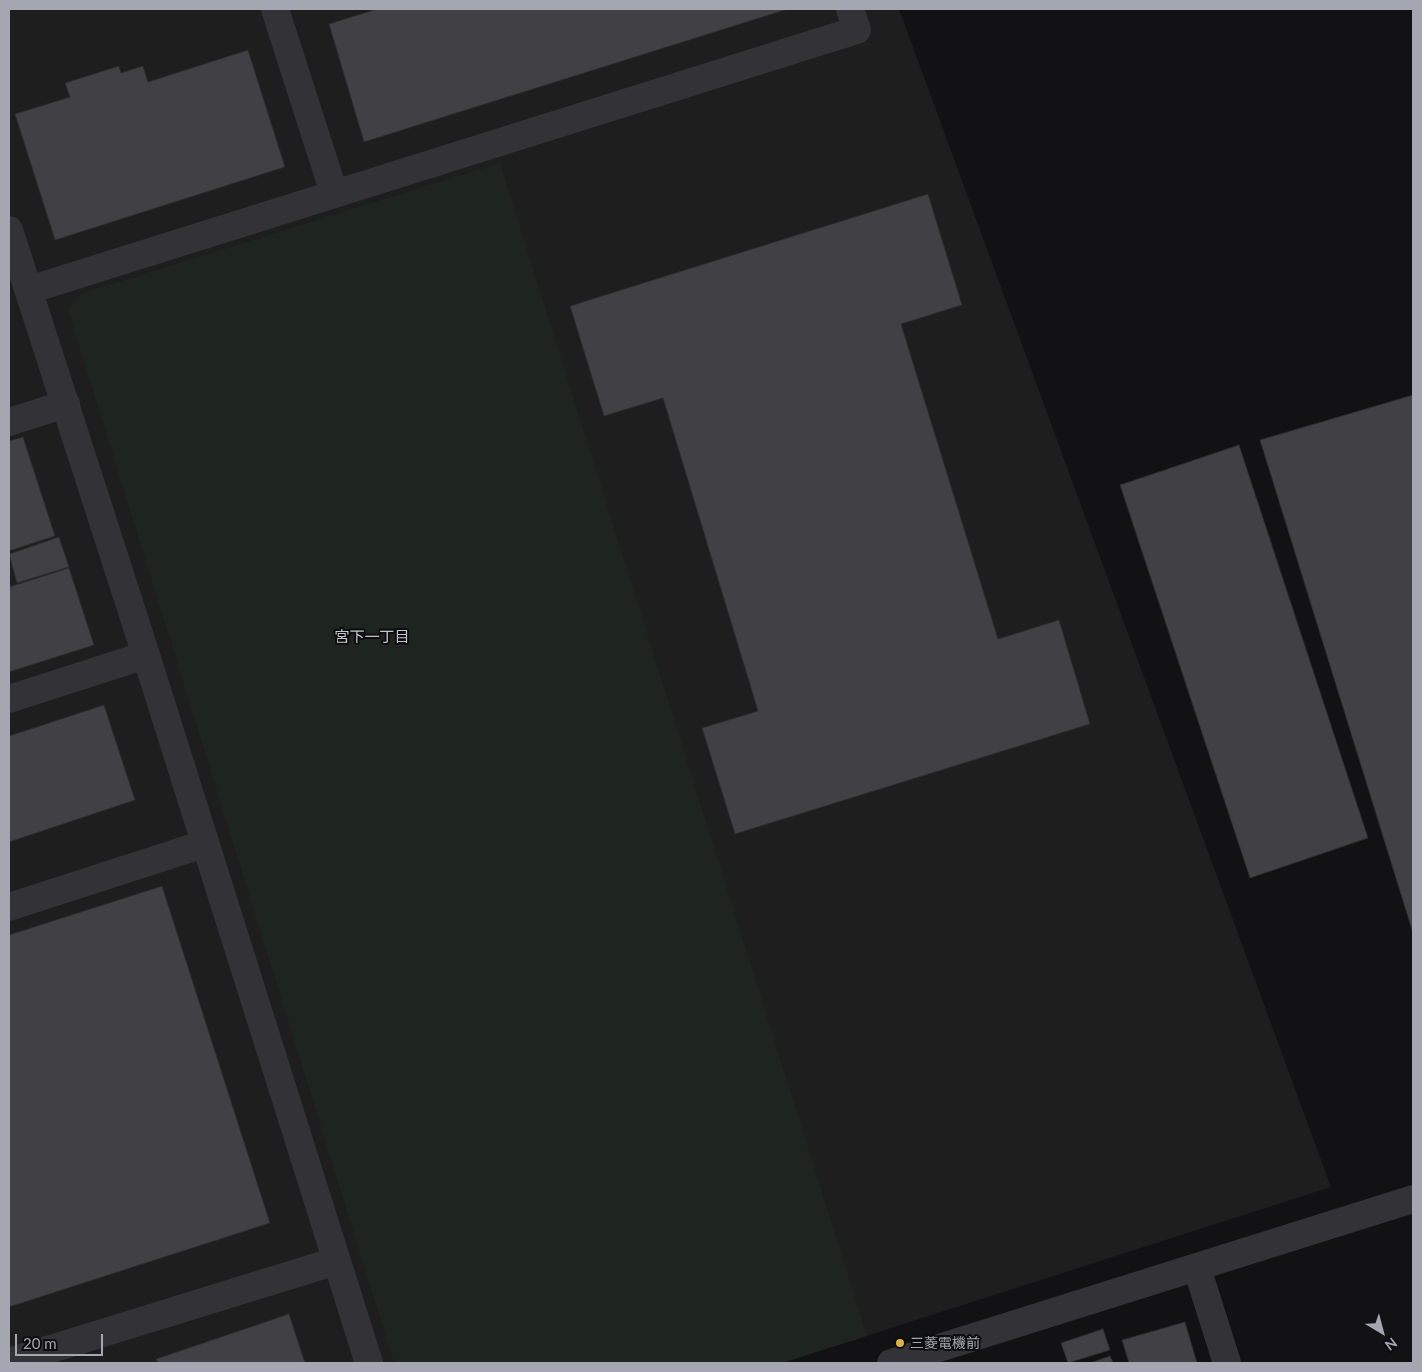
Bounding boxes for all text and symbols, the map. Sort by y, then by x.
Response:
district label: 宮下一丁目 [335,628,409,646]
north arrow [1357,1307,1407,1357]
scale bar [18,1324,105,1356]
text: 20 m [23,1334,57,1352]
text: N [1382,1334,1401,1354]
place label: 三菱電機前 [910,1335,980,1351]
marker: 三菱電機前 [894,1337,906,1349]

